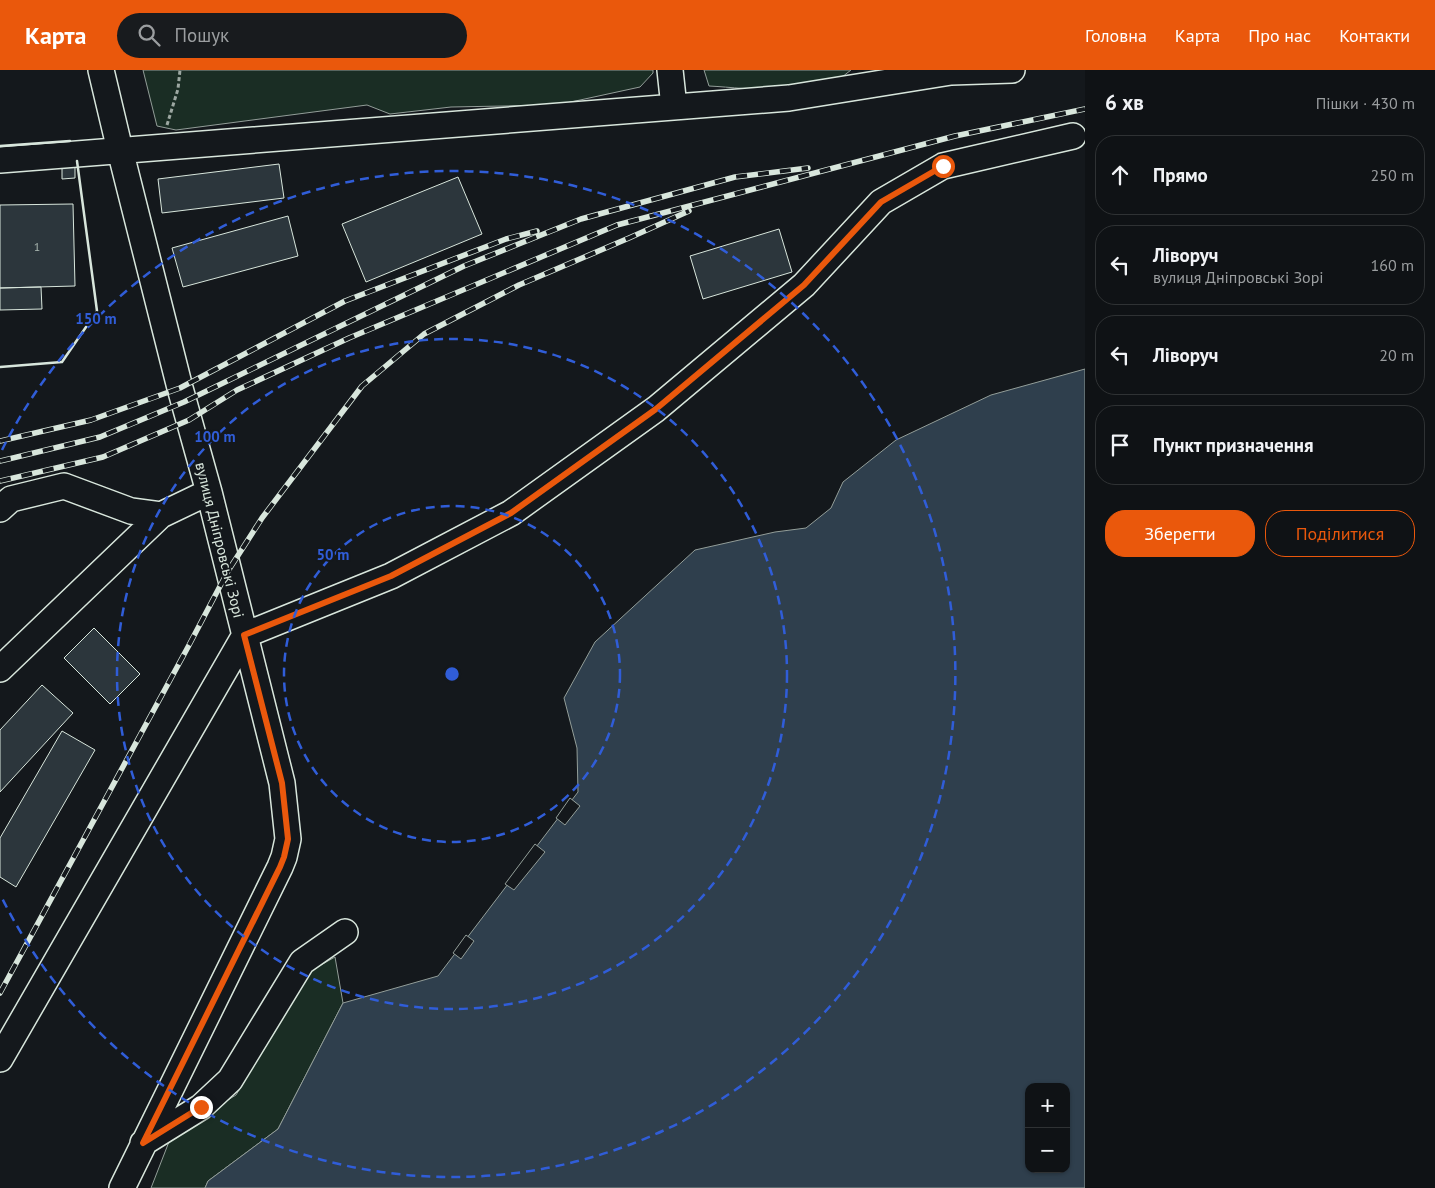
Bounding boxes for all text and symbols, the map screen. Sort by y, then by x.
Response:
search box [117,13,467,58]
text: Карта [25,20,87,51]
icon: search [135,21,163,49]
text: Пошук [175,23,229,47]
text: Головна [1085,24,1147,47]
text: Карта [1175,24,1220,47]
text: Про нас [1248,24,1311,47]
text: Контакти [1339,24,1410,47]
text: 6 хв [1105,89,1144,116]
text: Пішки · 430 m [1316,93,1415,113]
route start [932,155,955,178]
icon: ahead [1106,161,1134,189]
text: Прямо [1153,163,1208,187]
text: 250 m [1371,165,1414,185]
house number: 1 [34,239,40,254]
text: Ліворуч [1153,243,1218,267]
icon: left [1106,251,1134,279]
text: 160 m [1371,255,1414,275]
text: вулиця Дніпровські Зорі [1153,267,1324,287]
text: 150 m [75,309,117,328]
icon: left [1106,341,1134,369]
text: Ліворуч [1153,343,1218,367]
text: 20 m [1379,345,1414,365]
text: 100 m [194,427,236,446]
icon: arrive [1106,431,1134,459]
text: Пункт призначення [1153,433,1314,457]
street label: вулиця Дніпровські Зорі [191,460,249,620]
button: Зберегти [1105,510,1255,557]
button: Поділитися [1265,510,1415,557]
text: 50 m [317,545,349,564]
centre of rings [443,665,461,683]
map controls [1025,1083,1070,1173]
button: + [1025,1083,1070,1128]
route end [190,1096,213,1119]
button: − [1025,1128,1070,1173]

